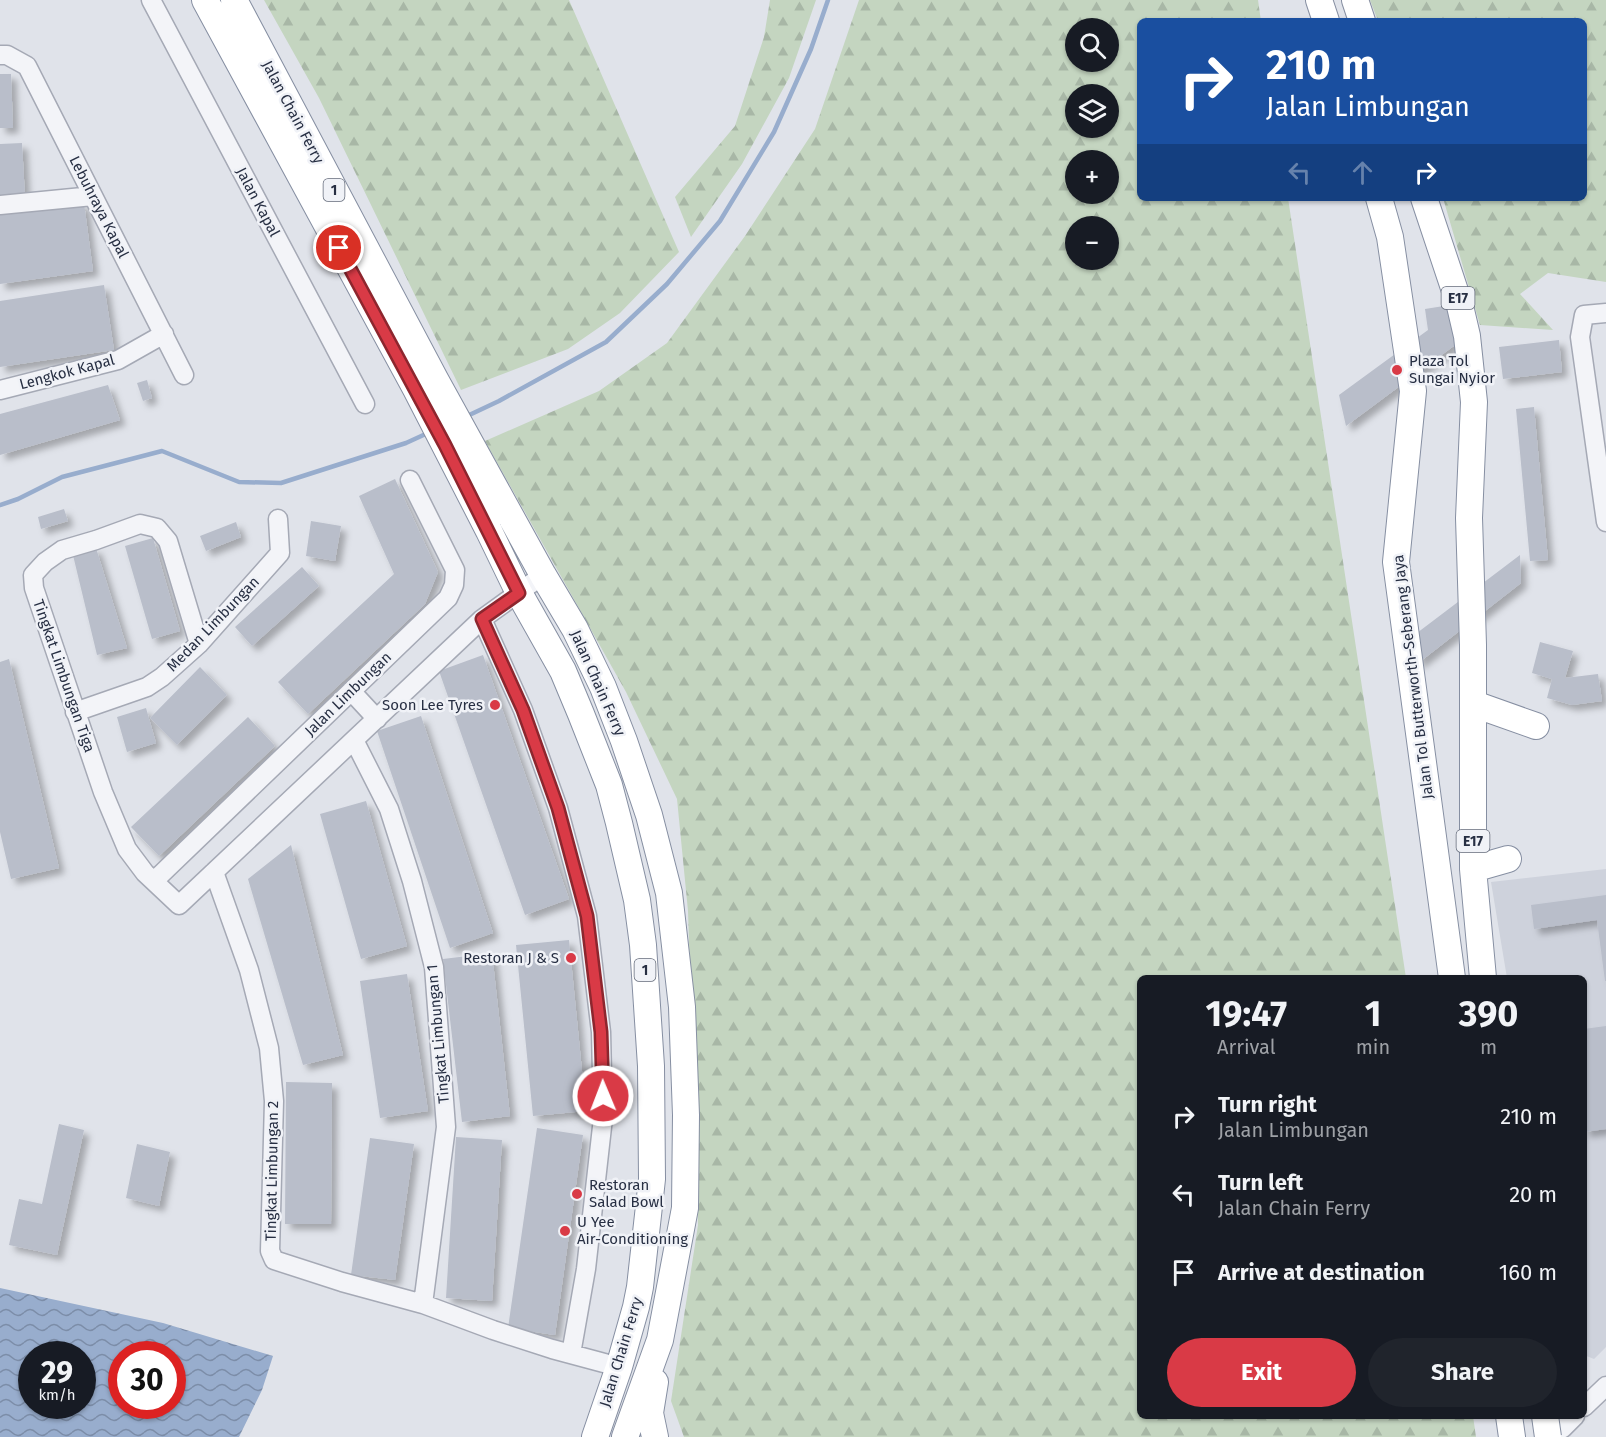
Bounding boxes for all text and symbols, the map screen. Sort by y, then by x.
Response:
map controls [1065,18,1119,270]
button: search [1065,18,1119,72]
text: 210 m [1266,40,1376,90]
icon: right [1167,42,1245,120]
street label: Jalan Chain Ferry [258,57,328,167]
button: layers [1065,84,1119,138]
text: Jalan Limbungan [1266,91,1470,123]
button: + [1065,150,1119,204]
street label: Lebuhraya Kapal [66,153,133,262]
icon: left [1283,156,1316,189]
icon: ahead [1346,156,1379,189]
icon: right [1409,156,1442,189]
street label: Jalan Kapal [232,164,284,240]
road number: 1 [324,179,344,201]
button: − [1065,216,1119,270]
pin [313,222,364,273]
icon: arrive [322,231,355,264]
road number: E17 [1442,287,1474,309]
street label: Lengkok Kapal [17,350,117,393]
place label: Plaza Tol Sungai Nyior [1409,352,1495,387]
marker: Plaza Tol Sungai Nyior [1390,363,1404,377]
street label: Jalan Tol Butterworth–Seberang Jaya [1389,554,1437,800]
street label: Medan Limbungan [163,573,263,675]
street label: Tingkat Limbungan Tiga [29,597,99,755]
street label: Jalan Chain Ferry [567,627,630,739]
street label: Jalan Limbungan [301,648,395,740]
place label: Soon Lee Tyres [382,696,483,714]
marker: Soon Lee Tyres [488,698,502,712]
road number: E17 [1456,830,1490,852]
place label: Restoran J & S [463,949,559,967]
marker: Restoran J & S [564,951,578,965]
road number: 1 [634,959,656,981]
street label: Tingkat Limbungan 1 [423,964,453,1104]
text: 19:47 [1206,992,1287,1036]
text: 1 [1365,992,1381,1036]
text: 390 [1459,992,1518,1036]
text: Arrival [1217,1035,1276,1059]
text: min [1356,1035,1390,1059]
text: m [1480,1035,1497,1059]
position arrow [571,1064,635,1128]
text: Turn right [1218,1091,1317,1118]
icon: right [1167,1100,1200,1133]
street label: Tingkat Limbungan 2 [262,1101,282,1241]
text: 210 m [1500,1103,1557,1130]
text: Jalan Limbungan [1218,1118,1369,1142]
text: Turn left [1218,1169,1303,1196]
place label: Restoran Salad Bowl [589,1176,664,1211]
icon: left [1167,1178,1200,1211]
text: 20 m [1509,1181,1557,1208]
marker: Restoran Salad Bowl [570,1187,584,1201]
text: Jalan Chain Ferry [1218,1196,1370,1220]
place label: U Yee Air-Conditioning [577,1213,688,1248]
marker: U Yee Air-Conditioning [558,1224,572,1238]
icon: arrive [1167,1256,1200,1289]
text: Arrive at destination [1218,1259,1425,1286]
text: 160 m [1499,1259,1557,1286]
street label: Jalan Chain Ferry [596,1294,646,1409]
button: Exit [1167,1338,1356,1407]
button: Share [1368,1338,1557,1407]
speed limit sign: 30 [108,1341,186,1419]
text: 29 [41,1355,73,1391]
text: km/h [38,1386,76,1404]

